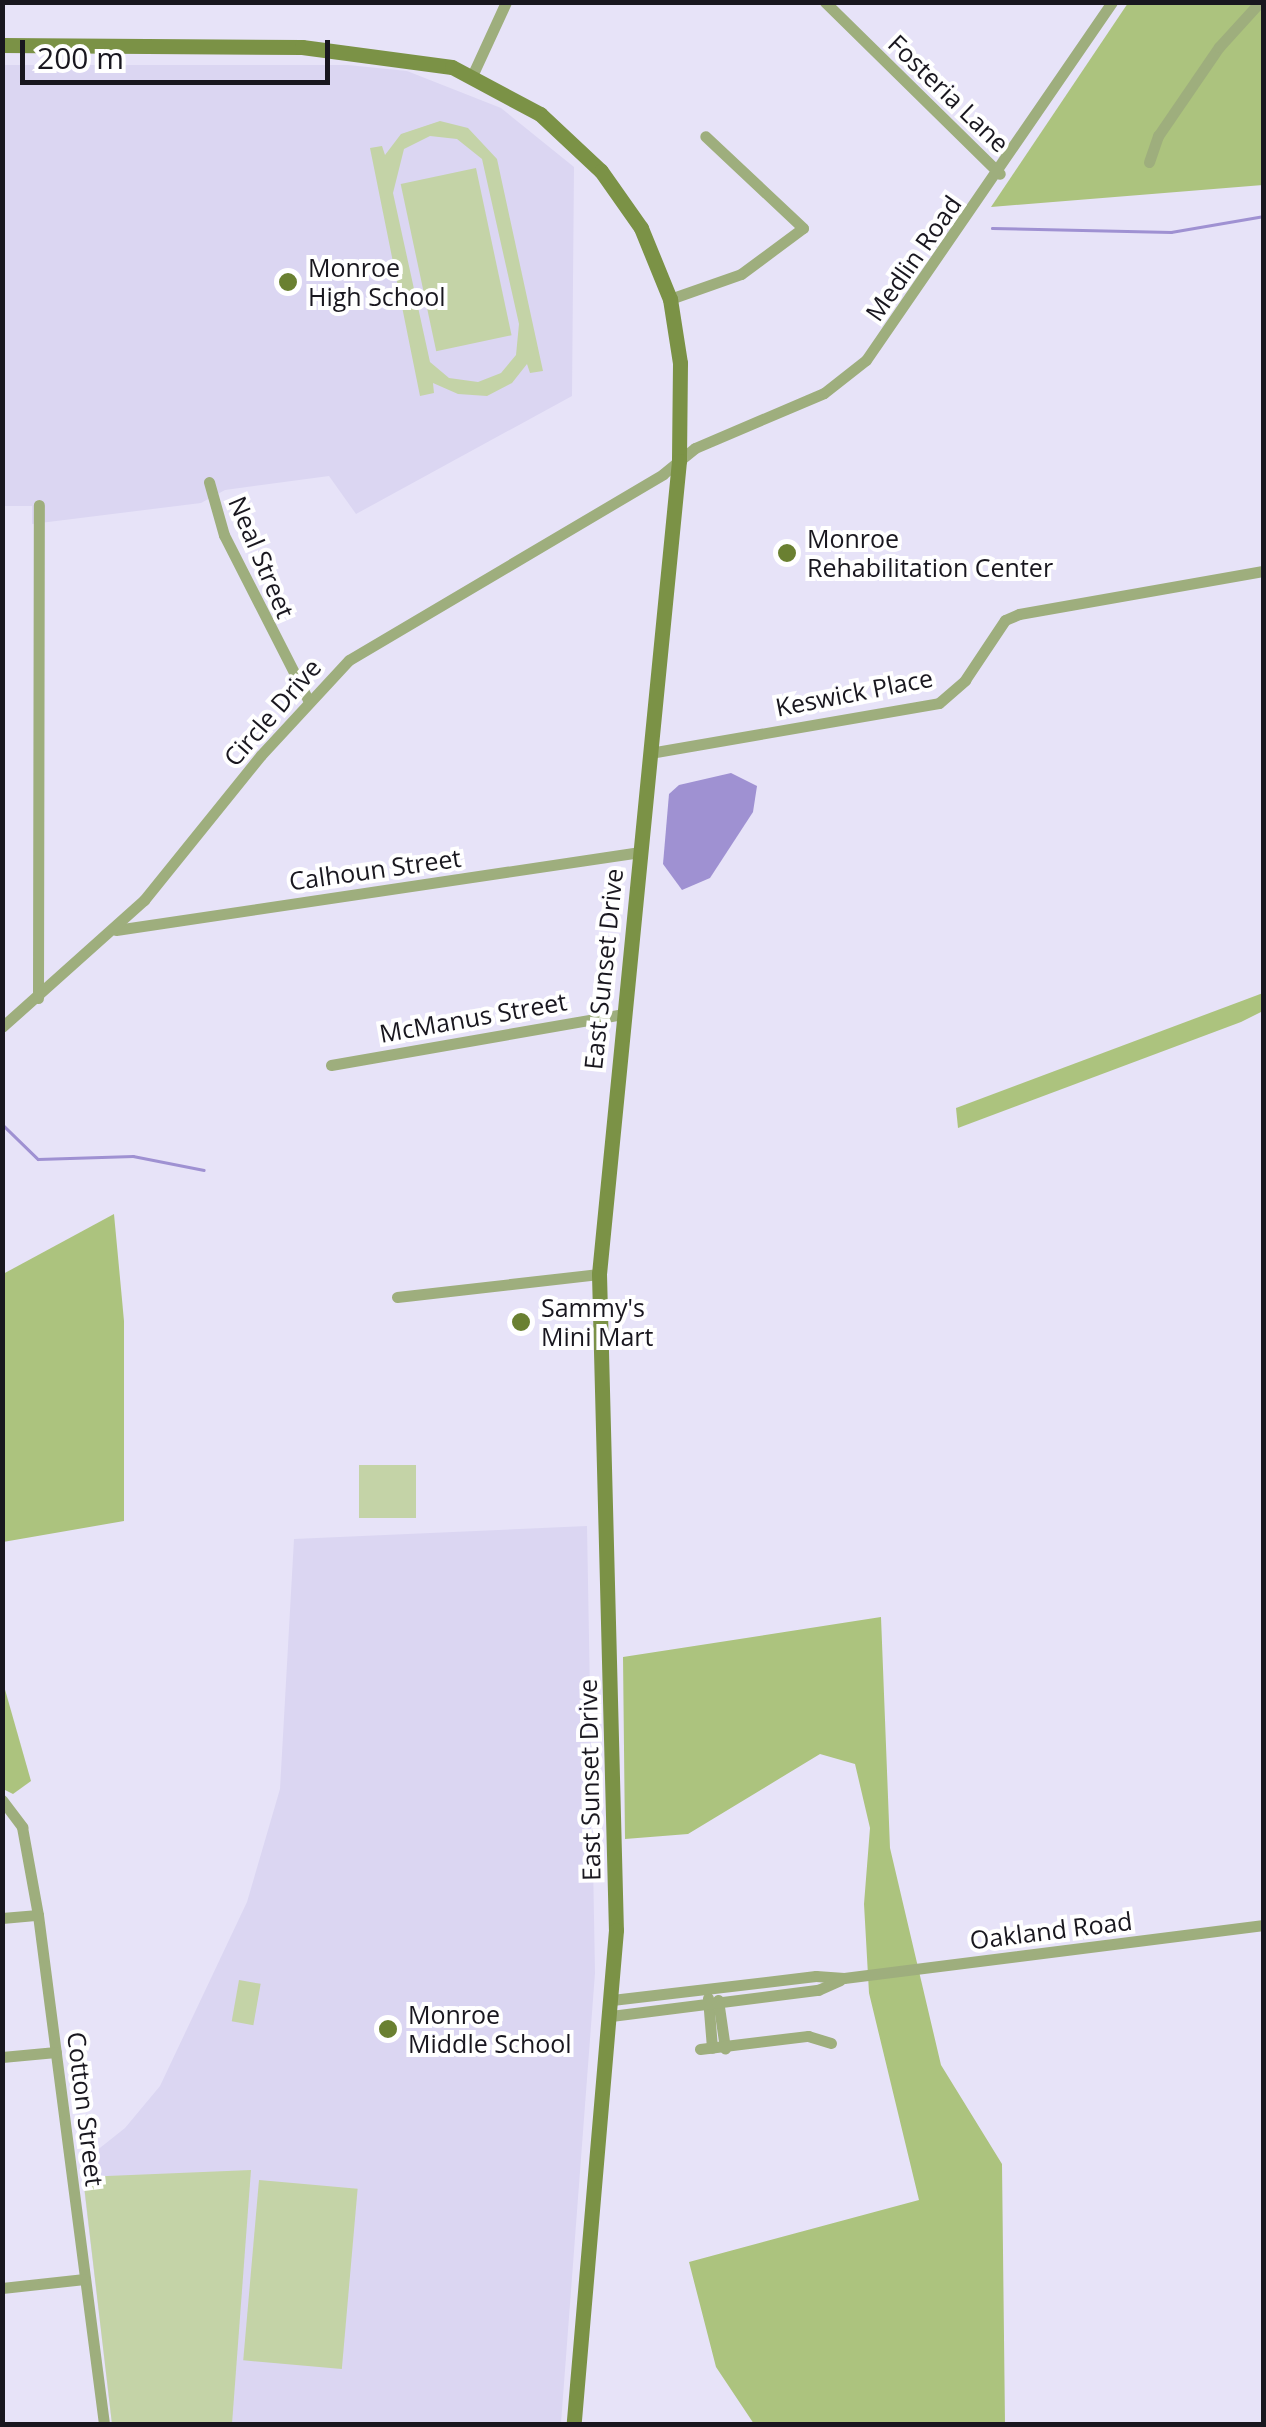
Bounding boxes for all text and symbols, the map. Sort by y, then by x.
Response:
scale bar [25,20,335,82]
street label: Fosteria Lane [882,28,1016,158]
text: 200 m [37,37,124,78]
street label: Medlin Road [859,190,967,326]
place label: Monroe High School [308,253,446,312]
marker: Monroe High School [277,271,299,293]
street label: Neal Street [223,492,301,622]
place label: Monroe Rehabilitation Center [807,524,1053,583]
marker: Monroe Rehabilitation Center [776,542,798,564]
street label: Circle Drive [217,652,327,772]
street label: Keswick Place [773,662,935,722]
street label: Calhoun Street [287,842,463,896]
street label: East Sunset Drive [578,867,628,1071]
street label: McManus Street [377,986,569,1048]
place label: Sammy's Mini Mart [541,1293,653,1352]
marker: Sammy's Mini Mart [510,1311,532,1333]
street label: East Sunset Drive [572,1679,606,1881]
street label: Oakland Road [968,1905,1134,1955]
place label: Monroe Middle School [408,2000,572,2059]
marker: Monroe Middle School [377,2018,399,2040]
street label: Cotton Street [62,2030,110,2188]

